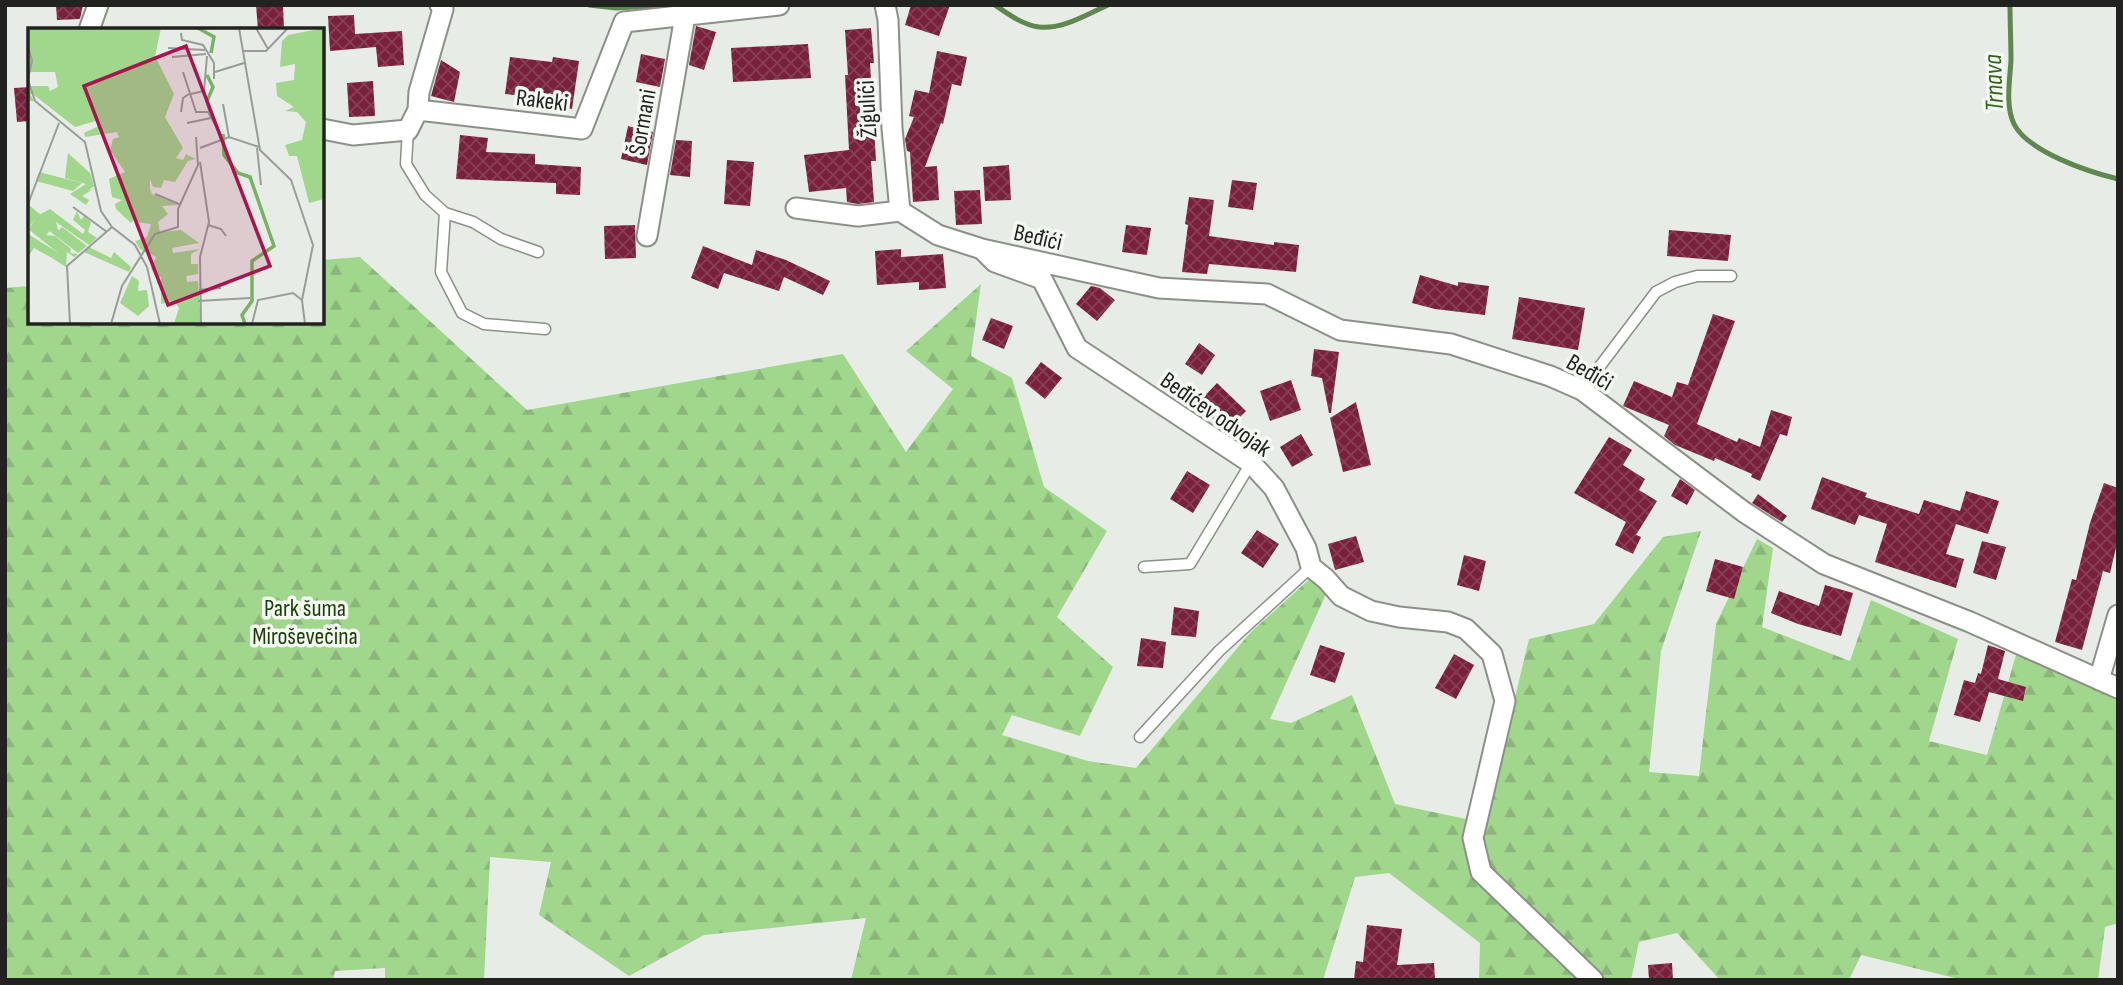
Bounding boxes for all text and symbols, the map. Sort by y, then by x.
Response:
inset map [28,28,324,324]
water label: Trnava [1978,53,2011,112]
street label: Žigulići [852,79,883,138]
street label: Rakeki [514,83,570,118]
street label: Šormani [622,87,663,157]
street label: Beđići [1011,218,1065,257]
street label: Beđići [1561,348,1618,397]
street label: Beđićev odvojak [1155,366,1277,463]
park label: Park šuma Miroševečina [252,594,358,651]

